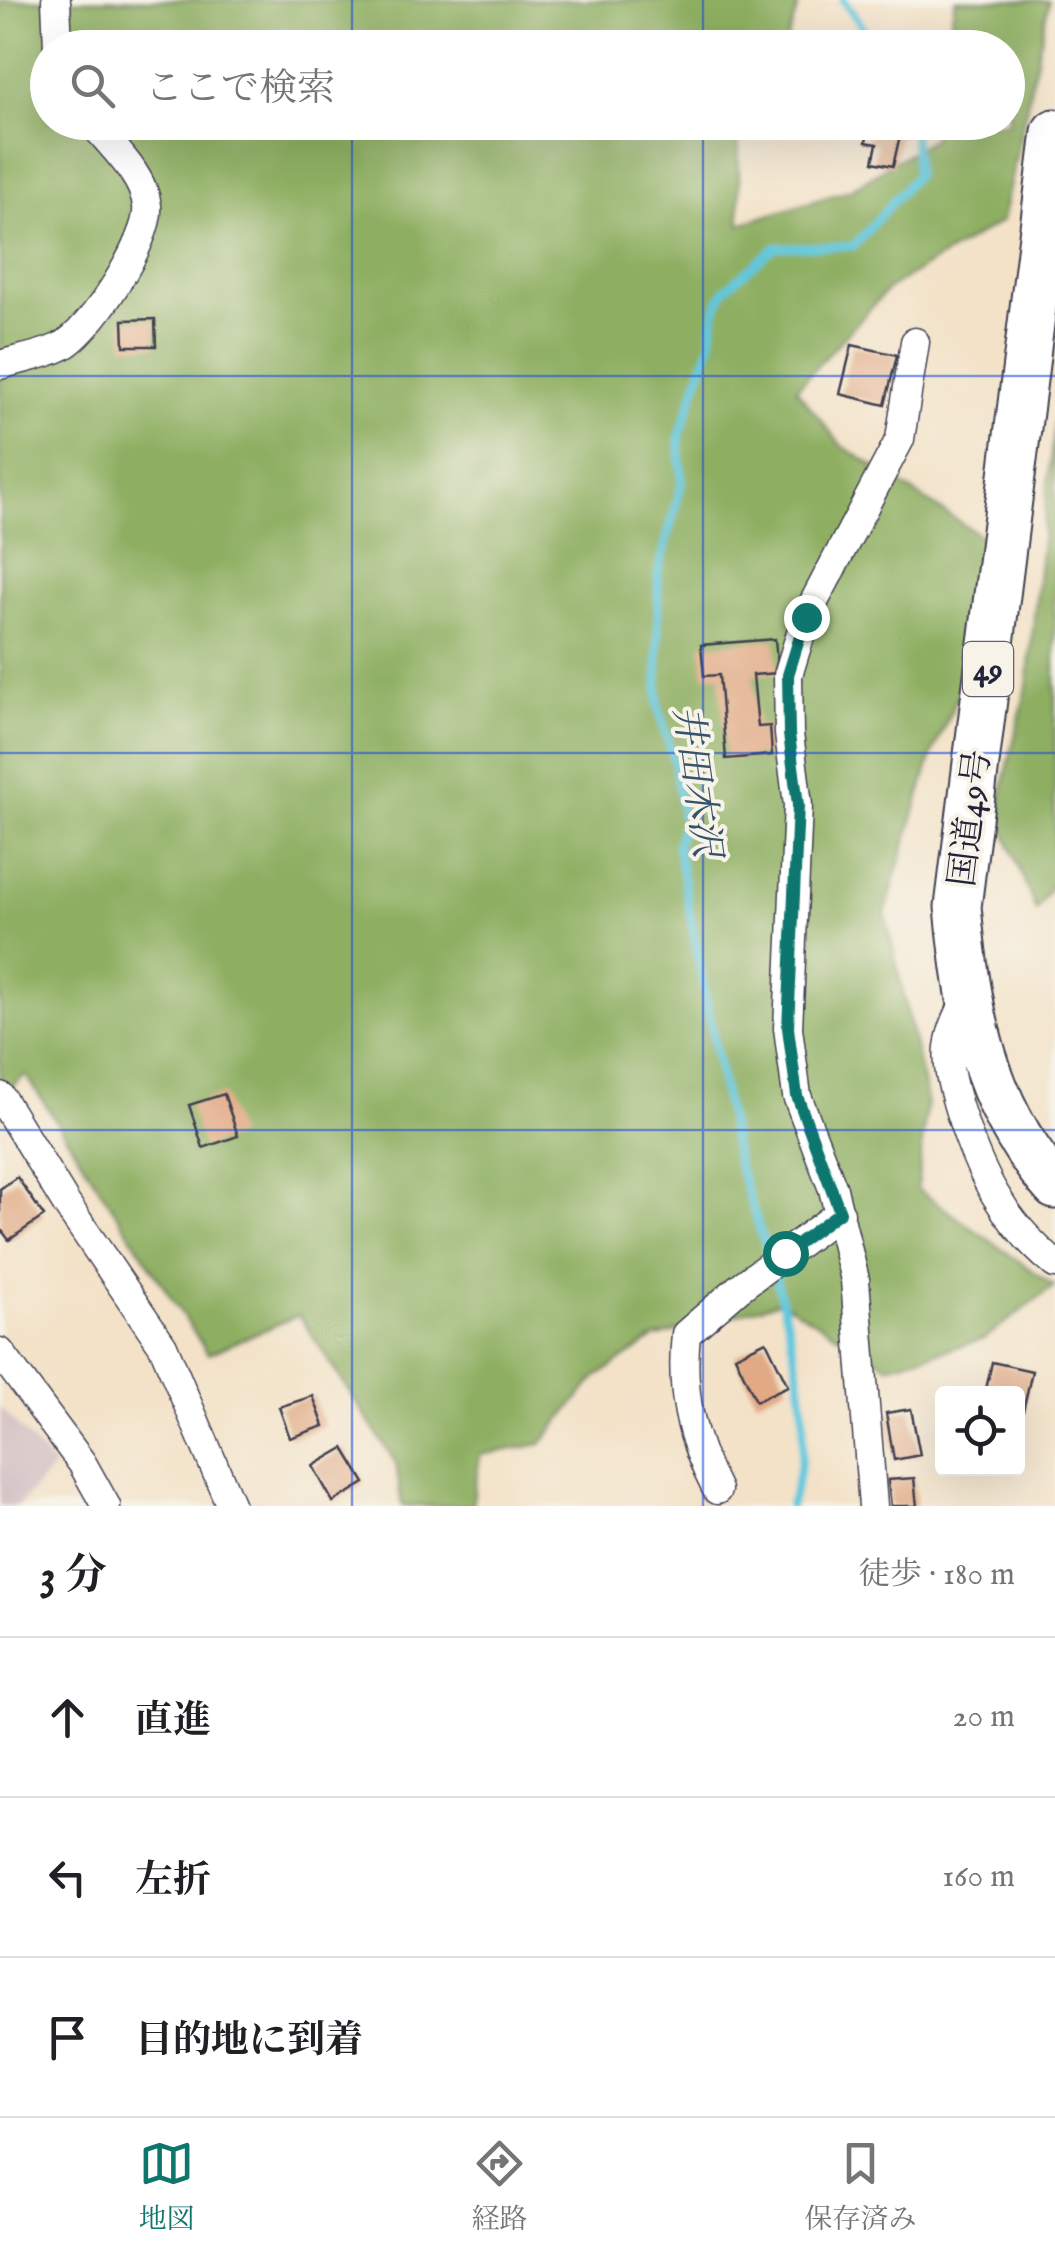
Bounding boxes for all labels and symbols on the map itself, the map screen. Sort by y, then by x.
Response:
route end [784,595,830,641]
road number: 49 [963,642,1013,696]
water label: 井田木沢 [661,703,730,864]
street label: 国道49号 [941,747,1002,889]
route start [763,1231,809,1277]

